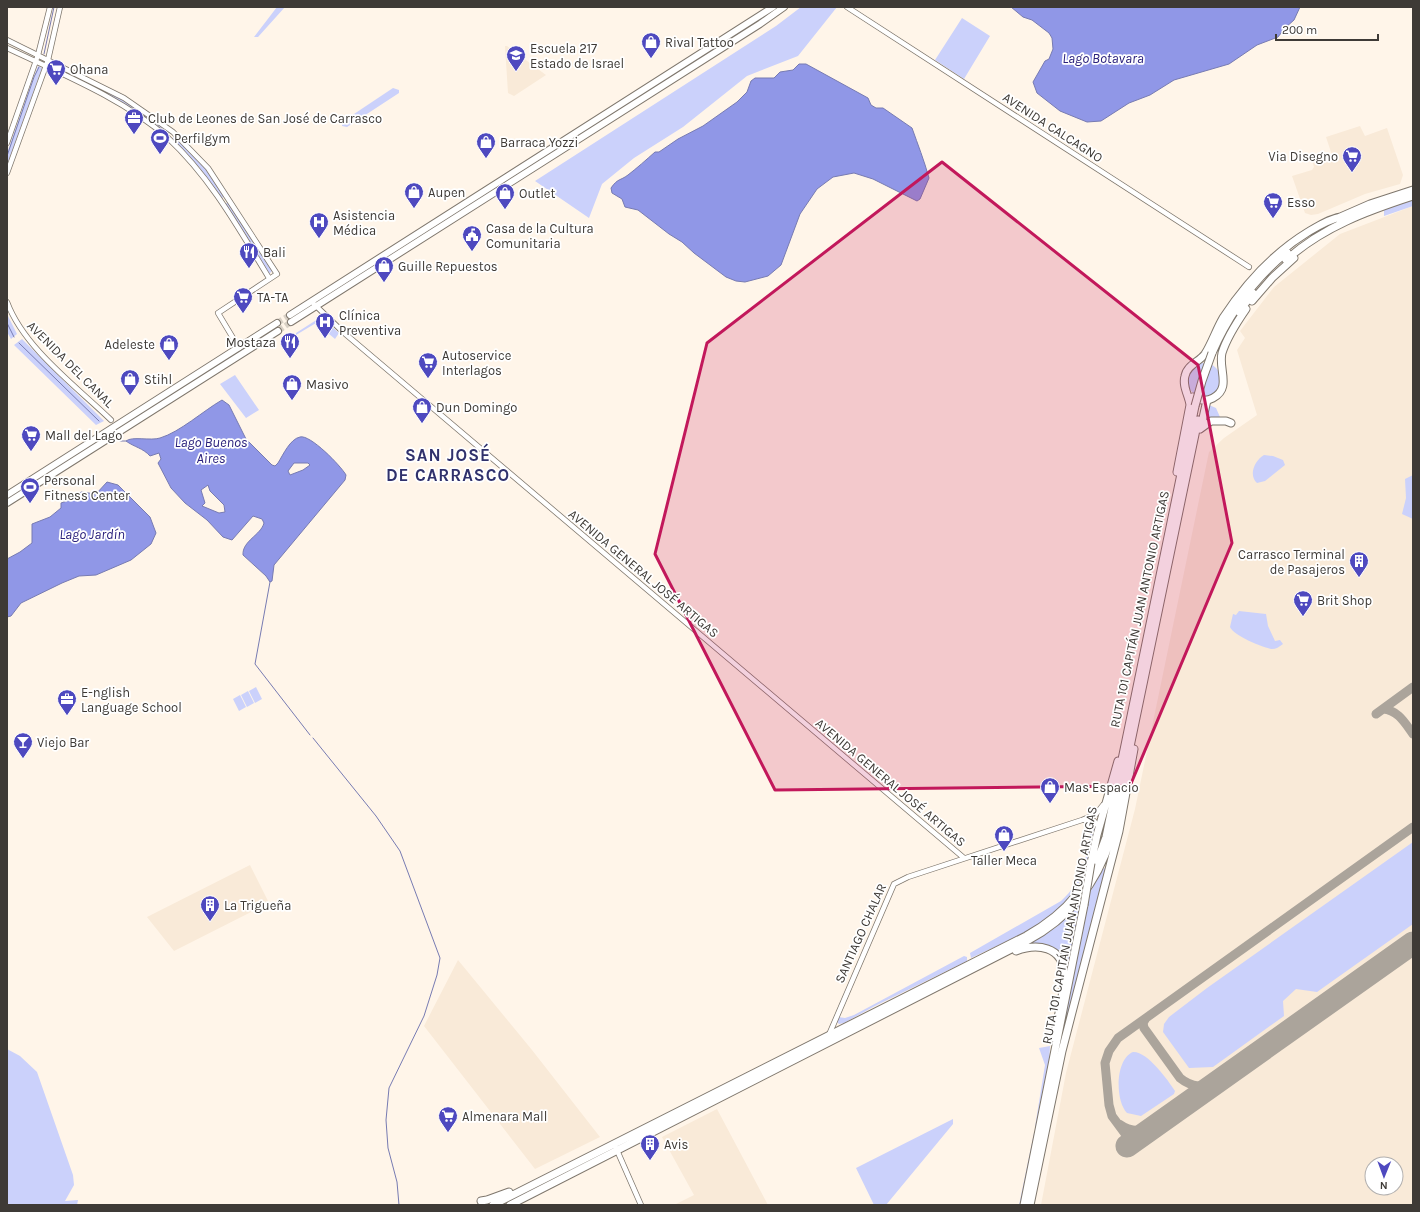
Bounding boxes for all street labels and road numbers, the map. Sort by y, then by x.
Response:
street label: AVENIDA CALCAGNO [1000,90,1105,165]
street label: AVENIDA DEL CANAL [24,318,117,411]
street label: RUTA 101 CAPITÁN JUAN ANTONIO ARTIGAS [1105,489,1172,729]
street label: AVENIDA GENERAL JOSÉ ARTIGAS [566,505,723,641]
street label: AVENIDA GENERAL JOSÉ ARTIGAS [813,714,970,850]
street label: RUTA 101 CAPITÁN JUAN ANTONIO ARTIGAS [1037,805,1100,1045]
street label: SANTIAGO CHALAR [832,881,889,985]

